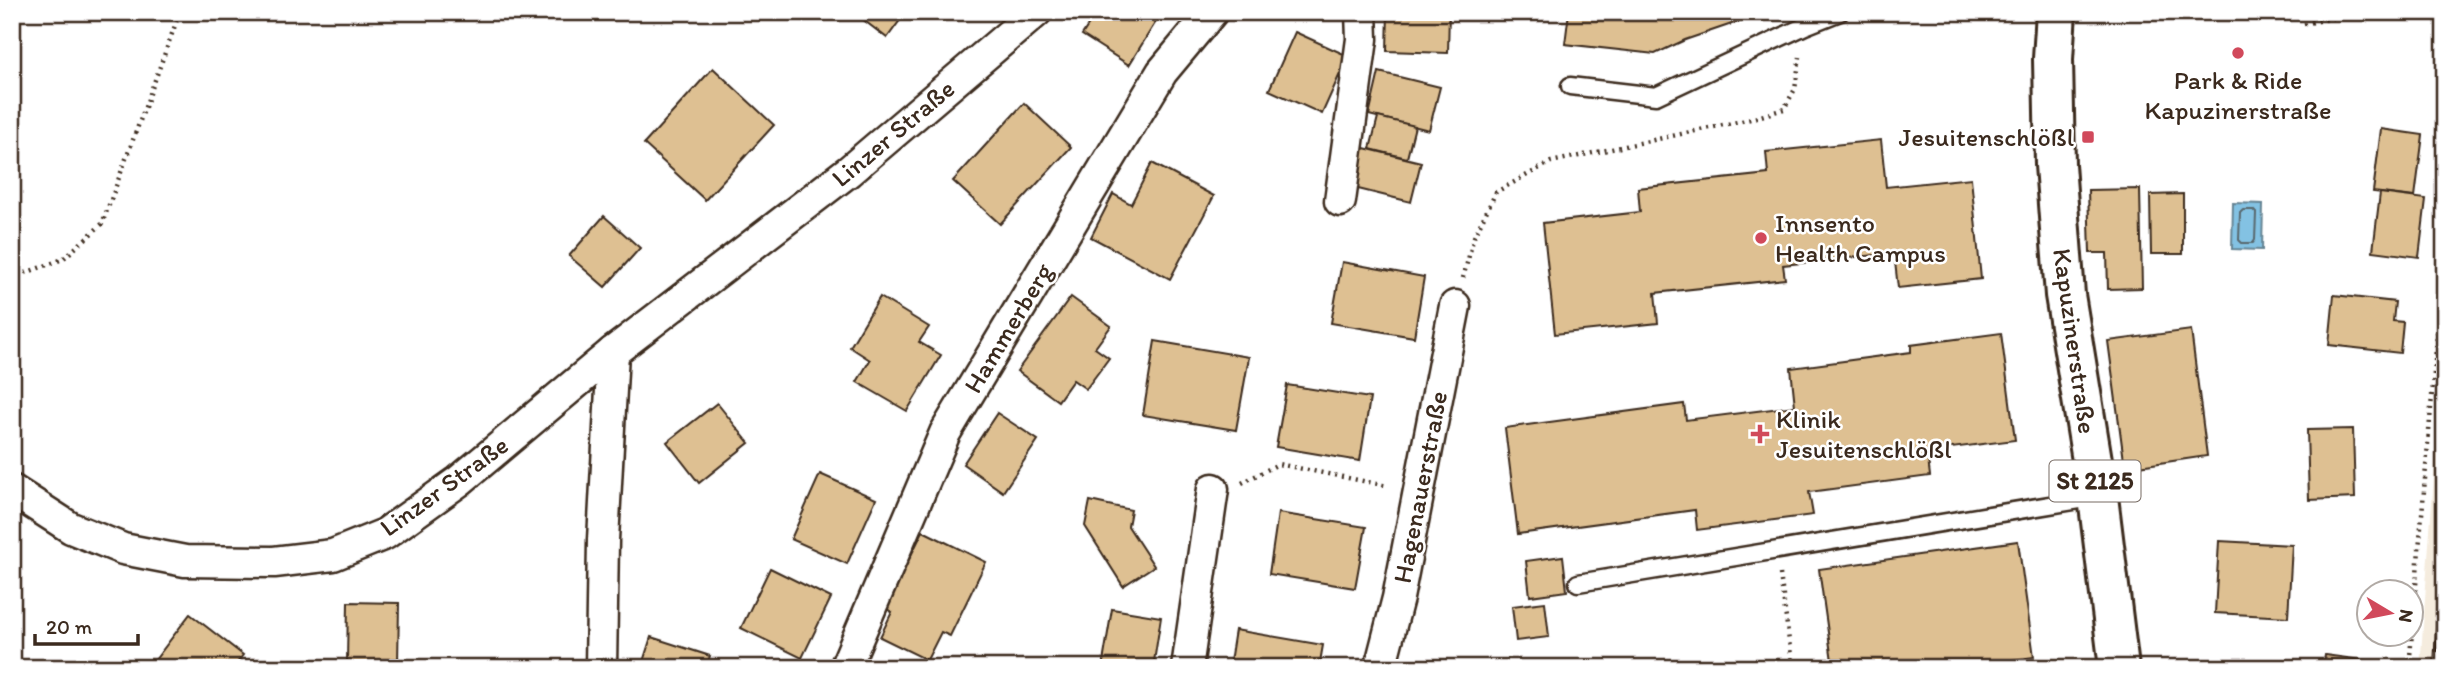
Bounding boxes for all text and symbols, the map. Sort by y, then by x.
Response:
marker: Park & Ride Kapuzinerstraße [2230,45,2246,61]
place label: Park & Ride Kapuzinerstraße [2145,64,2331,126]
street label: Linzer Straße [825,72,961,194]
place label: Jesuitenschlößl [1898,121,2074,153]
marker: Jesuitenschlößl [2080,129,2096,145]
place label: Innsento Health Campus [1775,207,1946,269]
marker: Innsento Health Campus [1753,230,1769,246]
street label: Kapuzinerstraße [2046,246,2104,436]
street label: Hammerberg [957,257,1060,399]
street label: Hagenauerstraße [1386,388,1454,586]
place label: Klinik Jesuitenschlößl [1776,403,1952,465]
marker: Klinik Jesuitenschlößl [1750,424,1770,444]
street label: Linzer Straße [374,429,514,543]
road number: St 2125 [2050,460,2140,502]
north arrow [2356,578,2426,648]
scale bar [35,603,138,647]
text: N [2394,608,2419,624]
text: 20 m [46,614,93,639]

